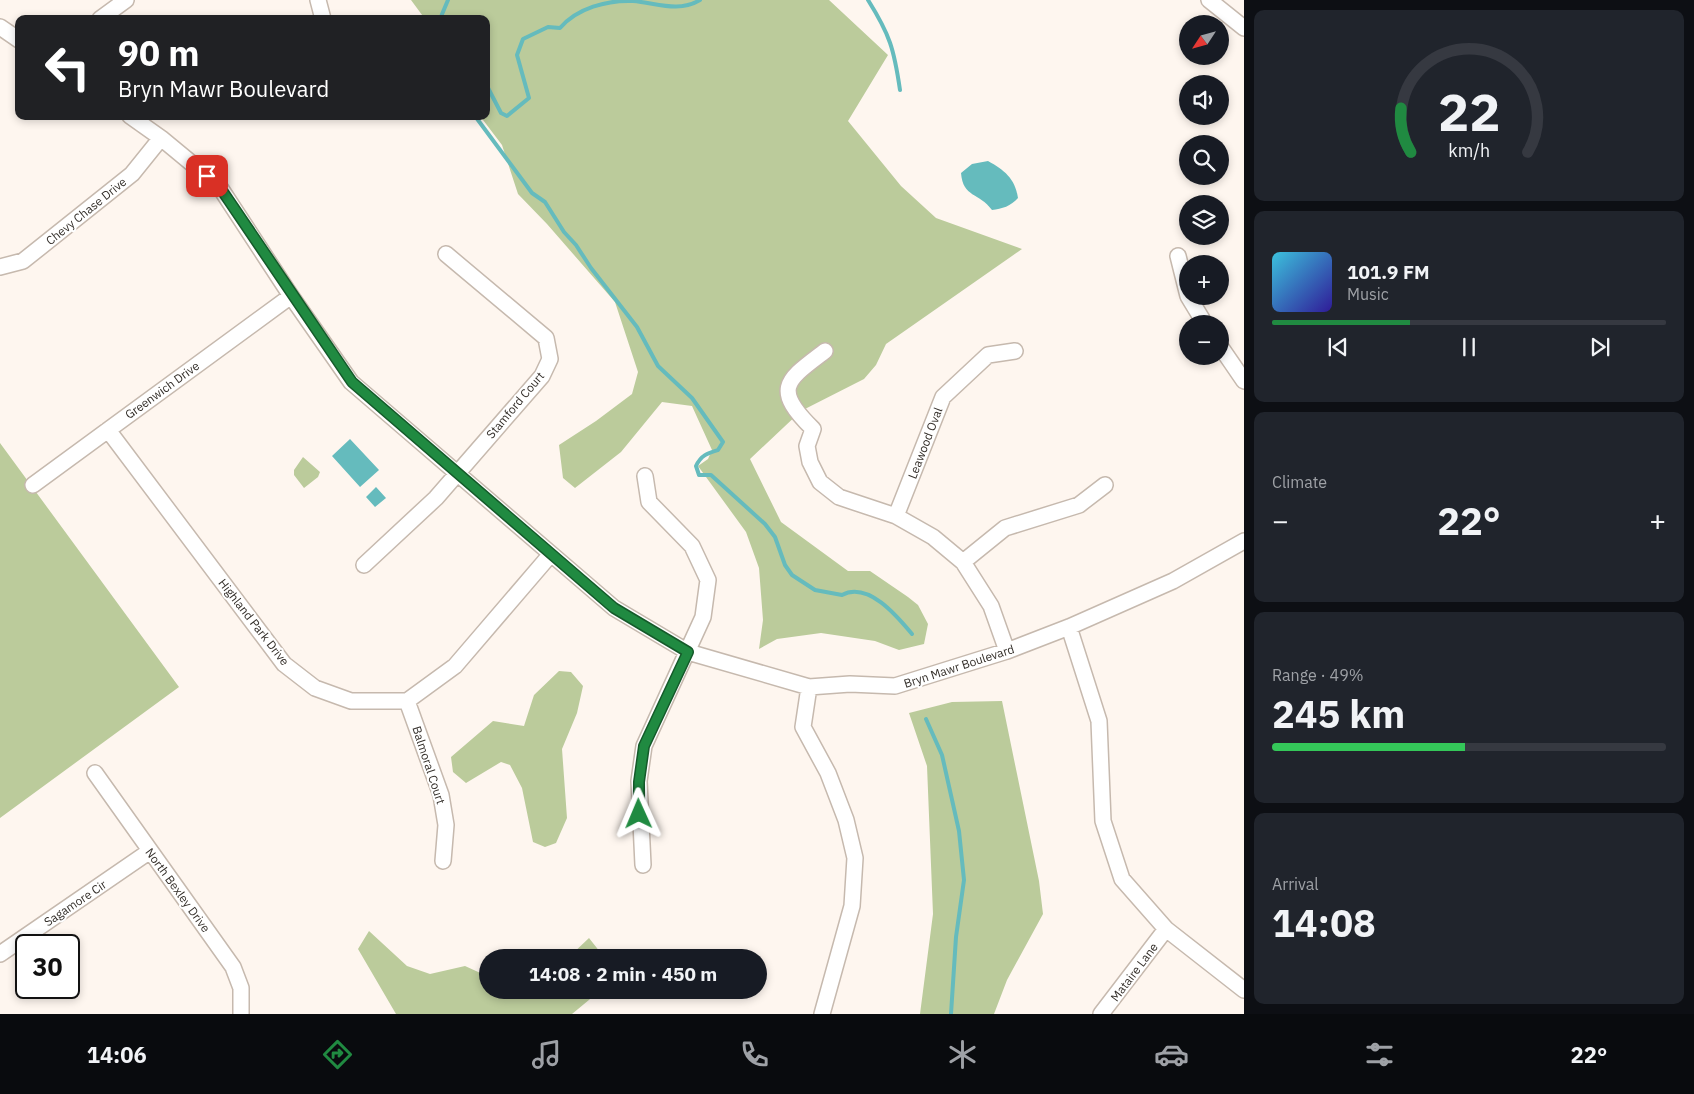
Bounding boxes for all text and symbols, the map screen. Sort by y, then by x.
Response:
north arrow [1179,15,1229,65]
map controls [1179,15,1229,365]
text: 90 m [118,30,200,76]
icon: left [35,35,100,100]
text: Bryn Mawr Boulevard [118,74,329,103]
button: sound [1179,75,1229,125]
text: 22 [1438,78,1500,145]
button: search [1179,135,1229,185]
text: km/h [1448,139,1490,162]
pin [186,155,228,197]
icon: arrive [193,162,221,190]
street label: Chevy Chase Drive [43,174,130,248]
button: layers [1179,195,1229,245]
button: + [1179,255,1229,305]
text: 101.9 FM [1347,260,1430,284]
text: Music [1347,284,1389,304]
button: − [1179,315,1229,365]
icon: previous [1324,333,1352,361]
icon: pause [1455,333,1483,361]
icon: next [1586,333,1614,361]
street label: Greenwich Drive [122,358,202,422]
street label: Stamford Court [483,369,547,441]
street label: Leawood Oval [905,405,945,481]
text: Climate [1272,472,1327,492]
text: 22° [1437,496,1501,545]
text: − [1272,502,1289,539]
text: + [1649,502,1666,539]
street label: Highland Park Drive [215,576,293,669]
street label: Bryn Mawr Boulevard [902,641,1016,691]
text: Range · 49% [1272,665,1364,685]
text: 245 km [1272,689,1405,738]
street label: Balmoral Court [409,724,449,806]
position arrow [612,787,664,839]
street label: North Bexley Drive [142,845,214,935]
text: Arrival [1272,874,1319,894]
street label: Sagamore Cir [41,876,109,929]
text: 14:08 [1272,898,1376,947]
speed limit sign: 30 [15,934,80,999]
street label: Mataire Lane [1107,939,1161,1004]
text: 14:08 · 2 min · 450 m [529,962,717,986]
icon: directions [320,1037,355,1072]
icon: music [529,1037,564,1072]
icon: phone [737,1037,772,1072]
icon: climate [945,1037,980,1072]
icon: car [1154,1037,1189,1072]
icon: filters [1362,1037,1397,1072]
text: 14:06 [87,1040,147,1069]
text: 22° [1570,1040,1607,1069]

